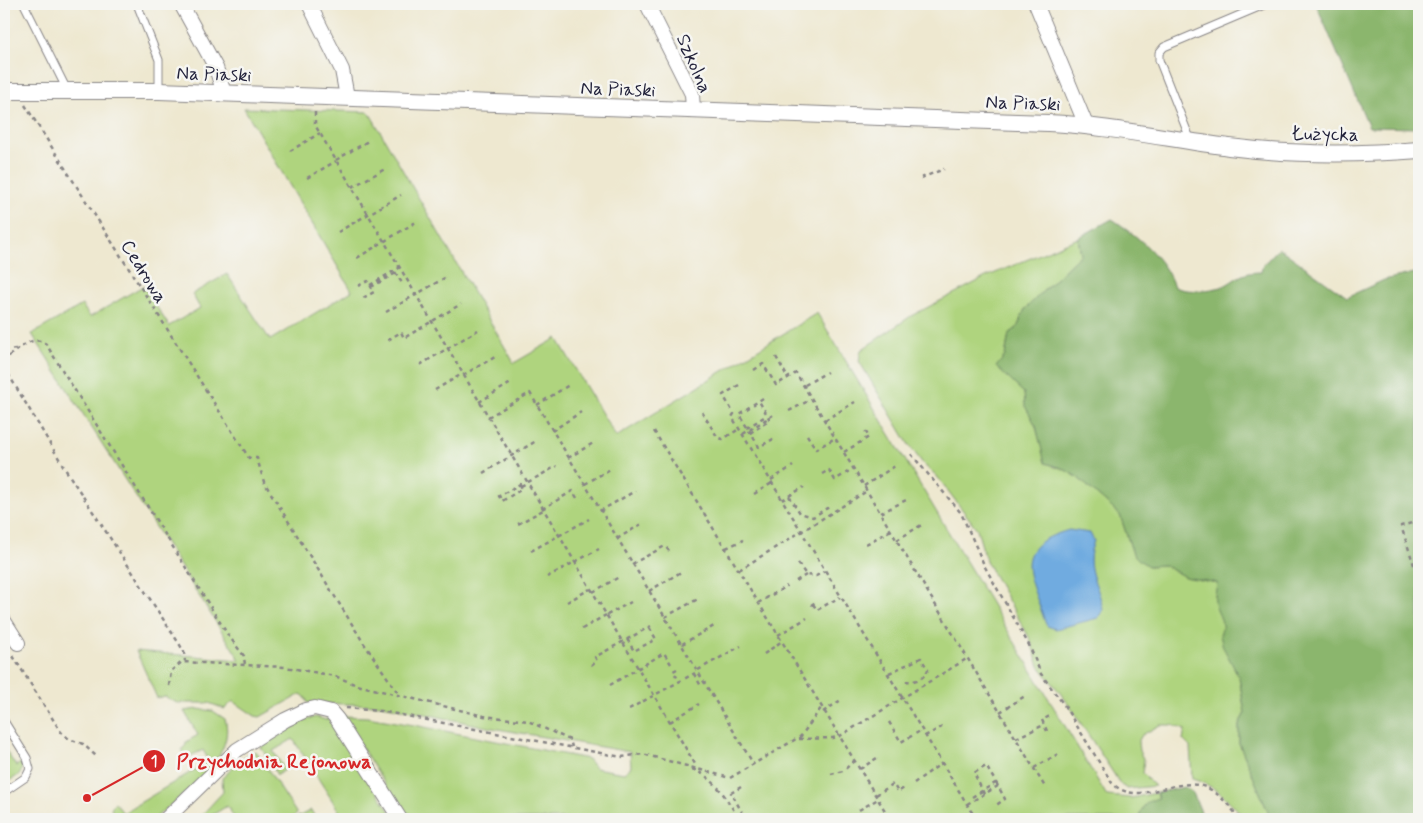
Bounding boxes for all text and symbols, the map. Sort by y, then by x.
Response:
street label: Szkolna [670,30,717,97]
street label: Na Piaski [176,61,252,88]
street label: Na Piaski [580,76,656,103]
street label: Na Piaski [985,90,1061,117]
street label: Łużycka [1291,121,1359,149]
street label: Cedrowa [114,235,173,308]
callout: Przychodnia Rejonowa [141,744,381,779]
text: Przychodnia Rejonowa [177,749,371,776]
text: 1 [151,752,157,772]

